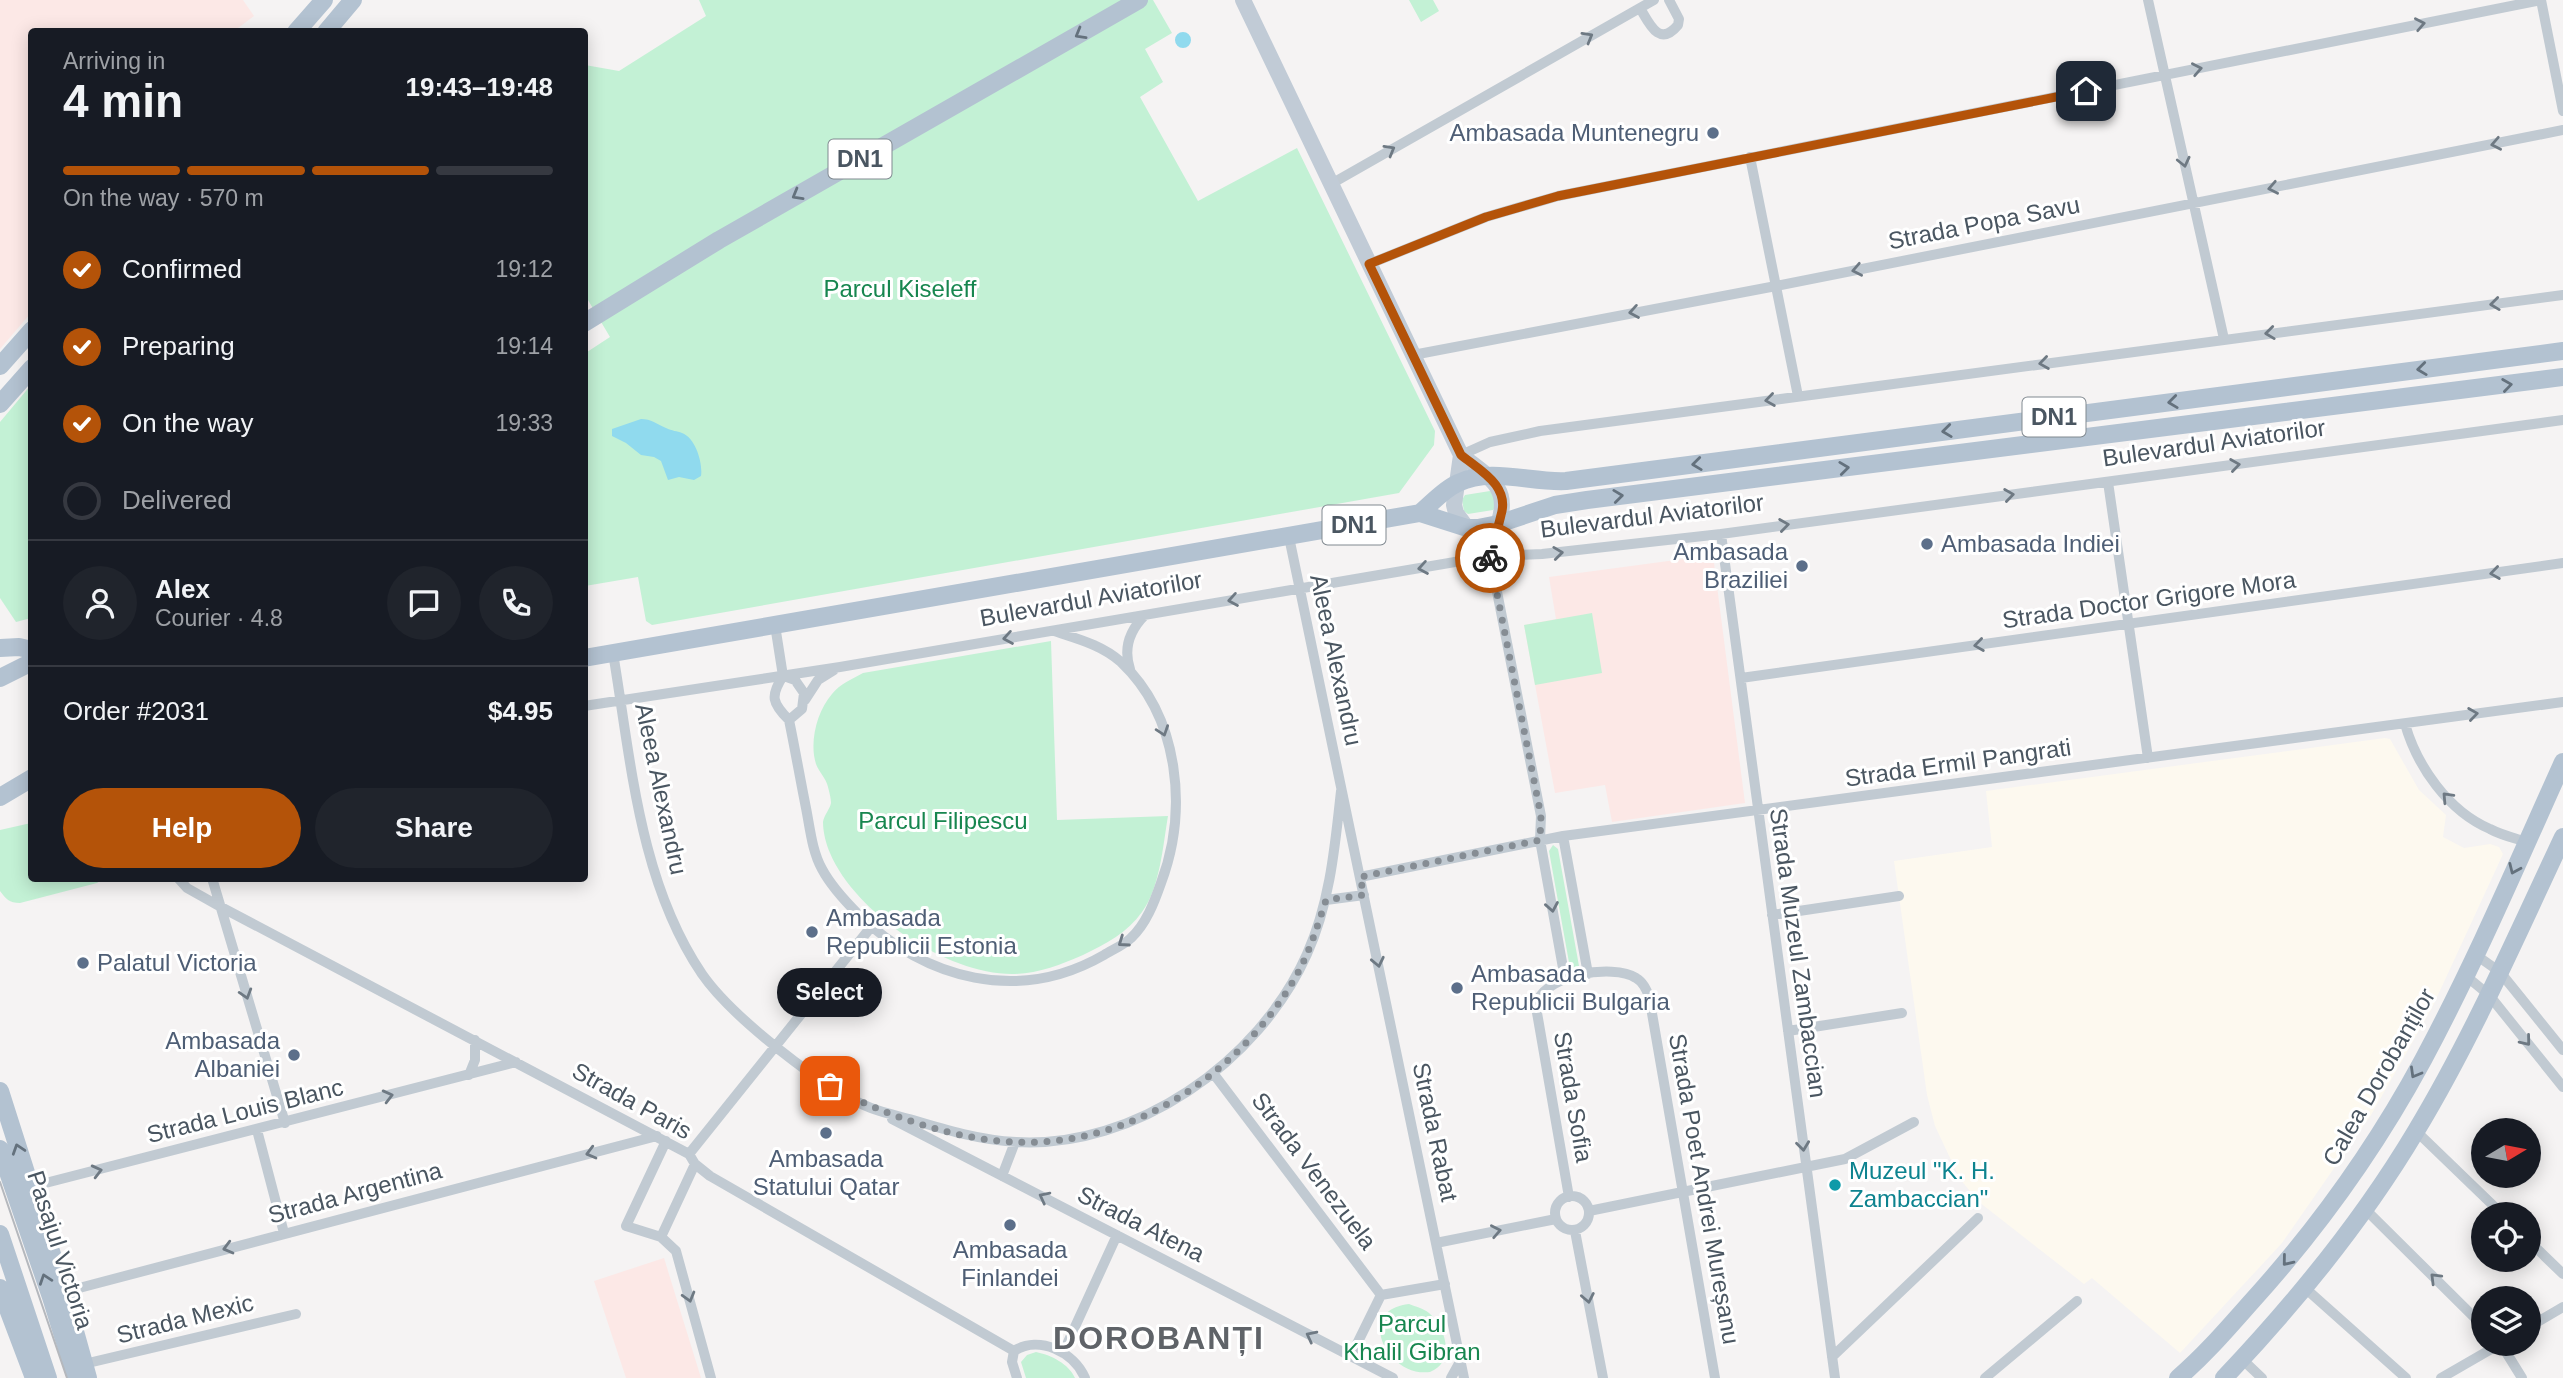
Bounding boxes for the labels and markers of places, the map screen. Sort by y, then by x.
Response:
pin [2056,61,2116,121]
place label: Ambasada Muntenegru [1450,119,1699,146]
marker: Ambasada Muntenegru [1705,125,1721,141]
place label: Ambasada Indiei [1941,530,2120,557]
marker: Ambasada Indiei [1919,536,1935,552]
place label: Ambasada Braziliei [1673,538,1789,593]
marker: Ambasada Braziliei [1794,558,1810,574]
place label: Ambasada Republicii Estonia [826,904,1017,959]
marker: Ambasada Republicii Estonia [804,924,820,940]
place label: Palatul Victoria [97,949,257,976]
marker: Palatul Victoria [75,955,91,971]
place label: Ambasada Republicii Bulgaria [1471,960,1670,1015]
callout: Select [778,967,882,1016]
marker: Ambasada Republicii Bulgaria [1449,980,1465,996]
place label: Ambasada Albaniei [165,1027,281,1082]
marker: Ambasada Albaniei [286,1047,302,1063]
pin [800,1056,860,1116]
marker: Ambasada Statului Qatar [818,1125,834,1141]
place label: Ambasada Statului Qatar [753,1145,899,1200]
place label: Muzeul "K. H. Zambaccian" [1849,1157,1995,1212]
marker: Muzeul "K. H. Zambaccian" [1827,1177,1843,1193]
marker: Ambasada Finlandei [1002,1217,1018,1233]
place label: Ambasada Finlandei [953,1236,1068,1291]

